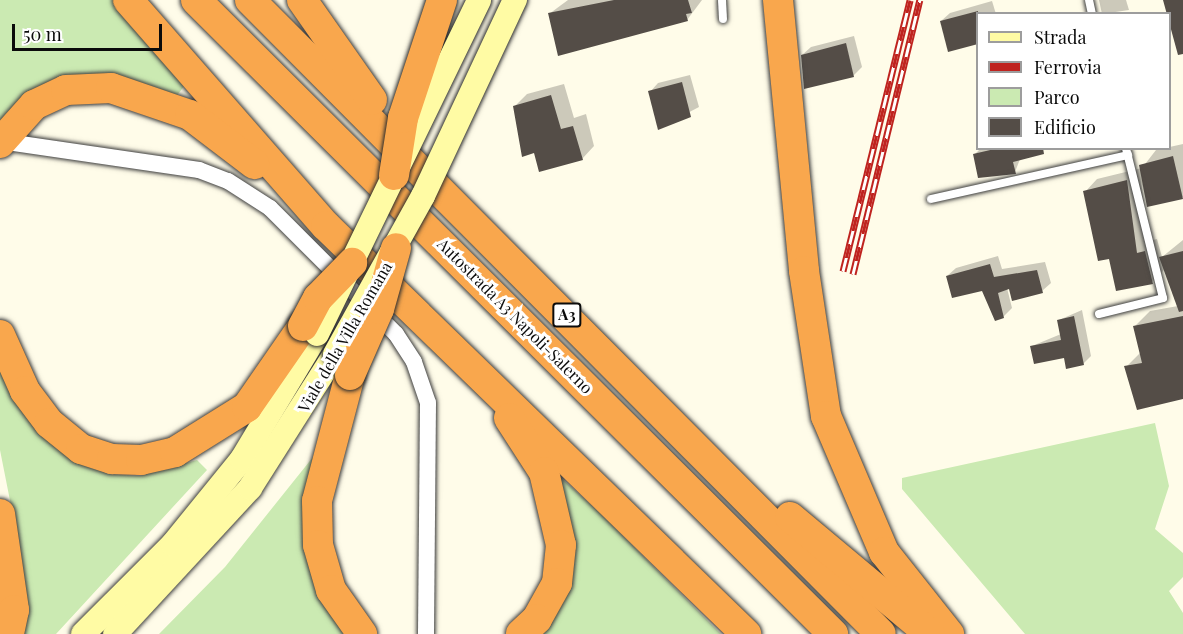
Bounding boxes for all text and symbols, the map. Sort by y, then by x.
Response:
scale bar [15,12,165,50]
legend [976,12,1171,150]
text: 50 m [23,22,62,46]
text: Strada [1034,25,1087,49]
text: Ferrovia [1034,55,1101,79]
text: Parco [1034,85,1080,109]
text: Edificio [1034,115,1096,139]
street label: Autostrada A3 Napoli-Salerno [433,234,597,398]
street label: Viale della Villa Romana [294,258,396,416]
road number: A3 [552,303,582,327]

